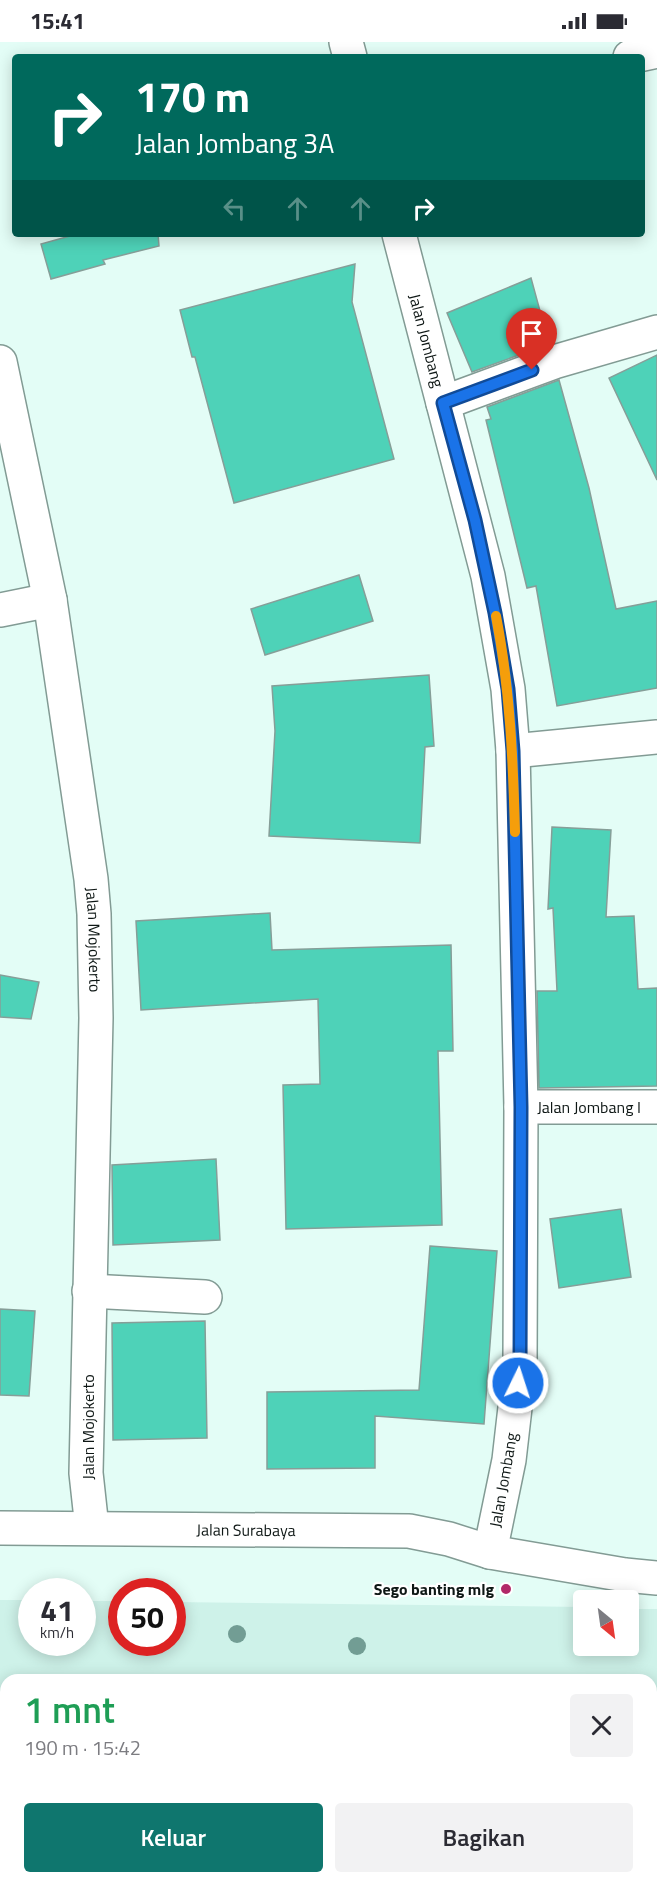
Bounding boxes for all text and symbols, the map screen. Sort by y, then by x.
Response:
text: 15:41 [30,4,85,38]
text: 170 m [135,64,250,128]
icon: right [36,78,114,156]
text: Jalan Jombang 3A [135,122,334,163]
icon: left [218,192,251,225]
icon: ahead [281,192,314,225]
icon: ahead [344,192,377,225]
icon: right [407,192,440,225]
street label: Jalan Jombang [403,291,450,390]
pin [506,308,557,370]
icon: arrive [515,317,548,350]
street label: Jalan Mojokerto [80,886,108,993]
street label: Jalan Jombang I [537,1095,641,1119]
position arrow [486,1351,550,1415]
street label: Jalan Mojokerto [76,1374,100,1480]
street label: Jalan Jombang [483,1431,523,1529]
street label: Jalan Surabaya [196,1517,296,1542]
place label: Sego banting mlg [374,1577,494,1601]
speed limit sign: 50 [108,1578,186,1656]
marker: Sego banting mlg [499,1582,513,1596]
text: 41 [40,1587,74,1633]
north arrow [573,1590,639,1656]
map controls [573,1590,639,1656]
text: km/h [40,1621,74,1644]
text: 1 mnt [24,1682,115,1737]
button: close [570,1694,633,1757]
text: 190 m · 15:42 [24,1732,141,1763]
button: Keluar [24,1803,323,1872]
button: Bagikan [335,1803,633,1872]

